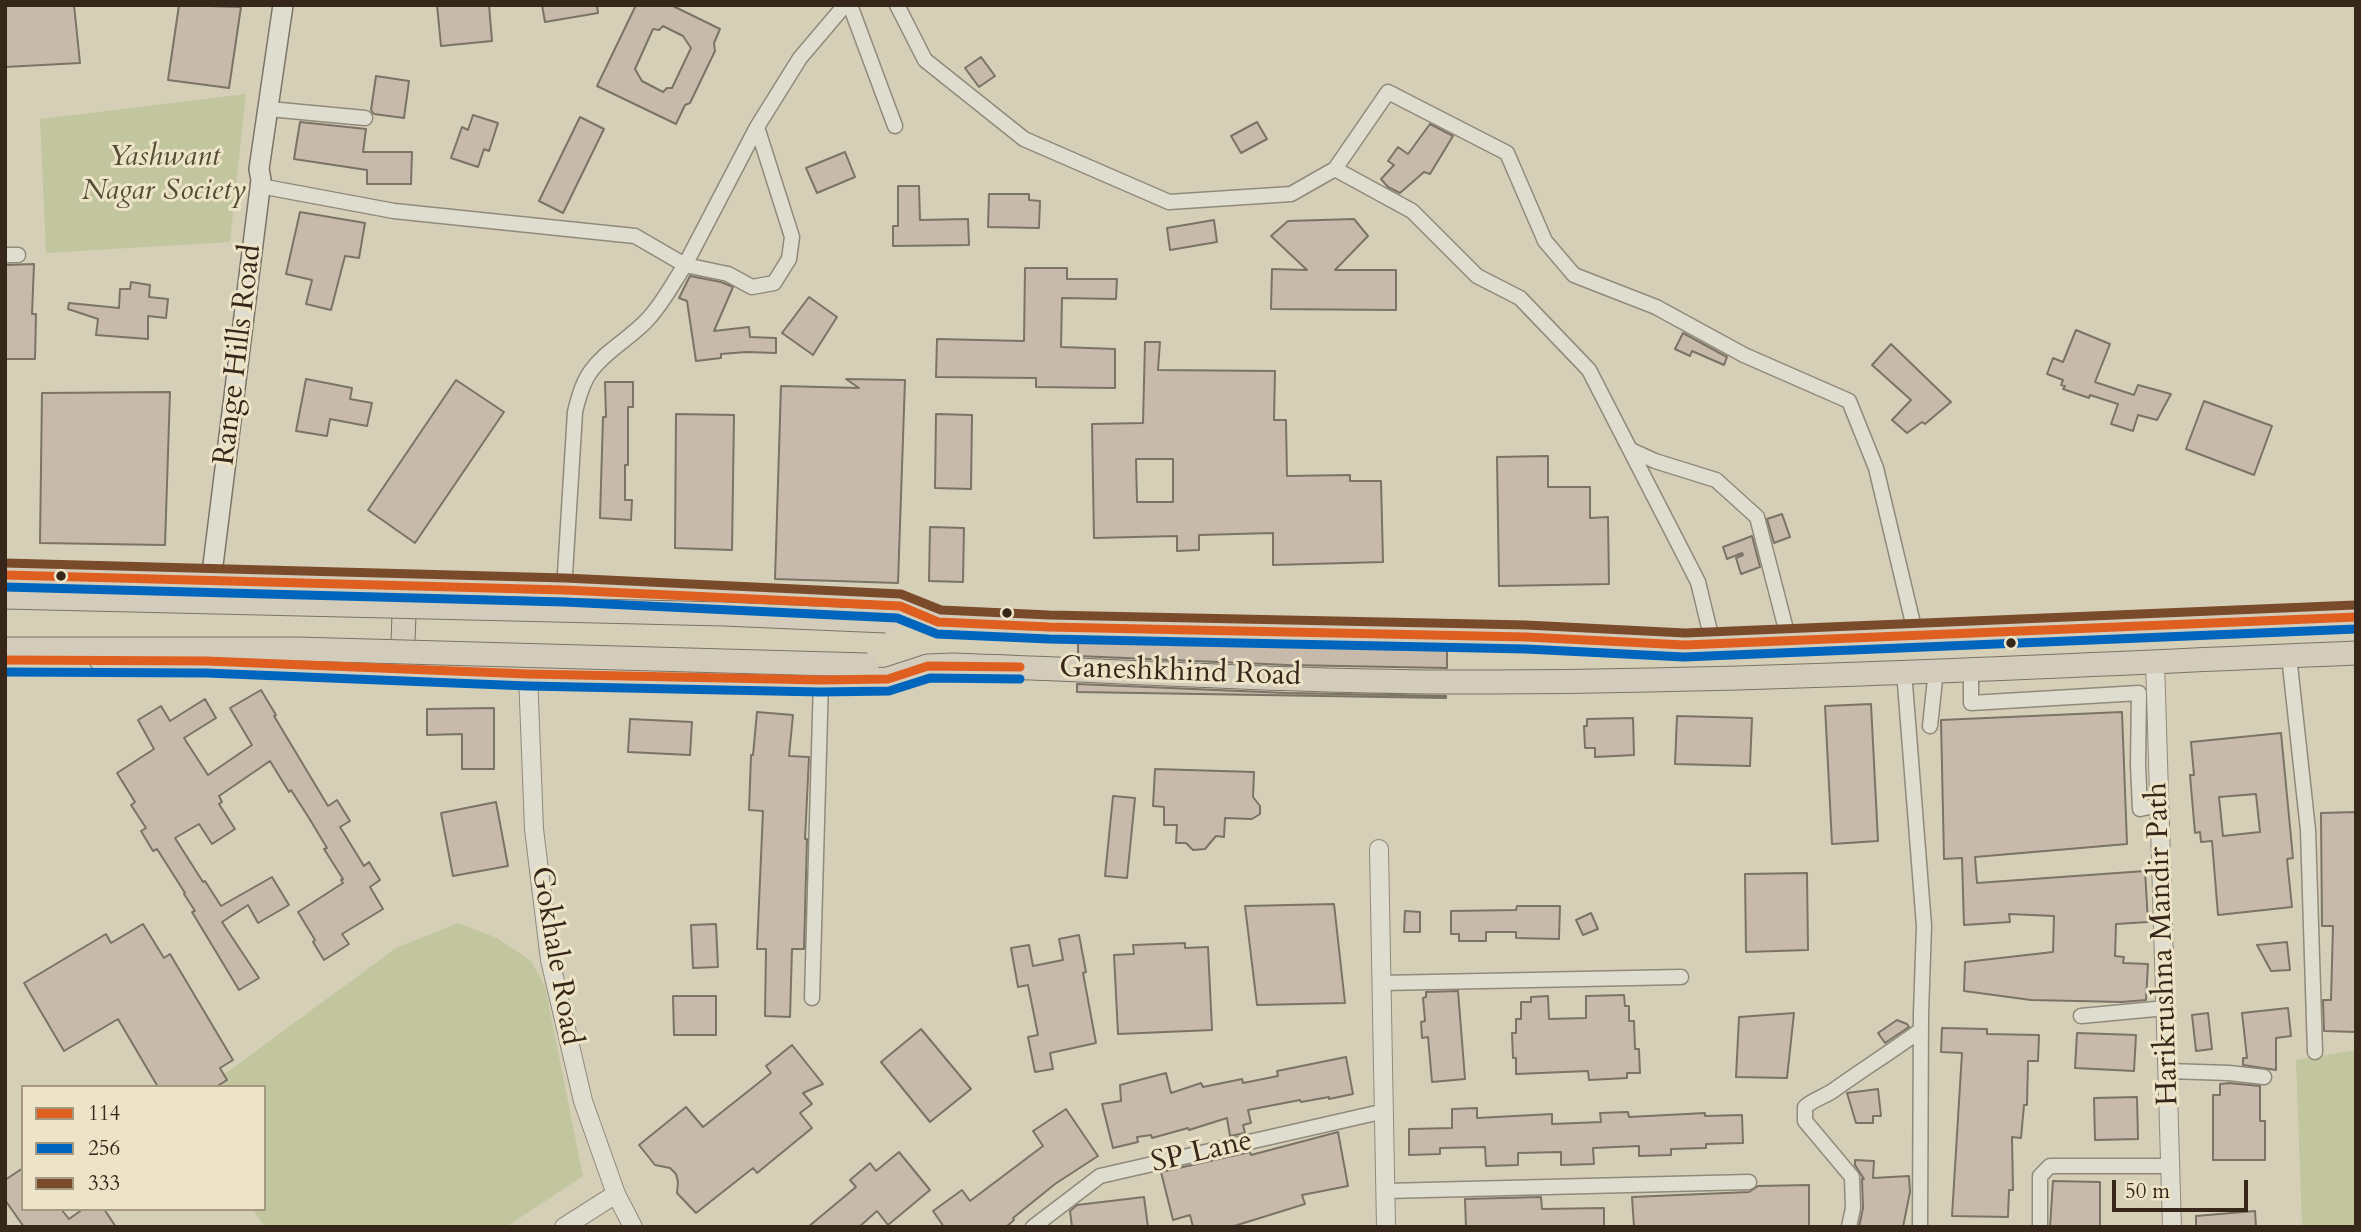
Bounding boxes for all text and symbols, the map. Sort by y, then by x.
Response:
park label: Yashwant Nagar Society [82,140,246,210]
street label: Range Hills Road [208,243,270,467]
unlabelled marker [54,569,68,583]
unlabelled marker [1000,606,1014,620]
unlabelled marker [2004,636,2018,650]
street label: Ganeshkhind Road [1059,651,1301,695]
street label: Harikrushna Mandir Path [2140,782,2188,1106]
street label: Gokhale Road [522,864,588,1048]
legend [21,1085,266,1211]
text: 114 [88,1099,120,1128]
street label: SP Lane [1148,1124,1256,1182]
text: 256 [88,1134,120,1163]
scale bar [2116,1166,2252,1210]
text: 333 [88,1169,120,1198]
text: 50 m [2125,1177,2170,1206]

